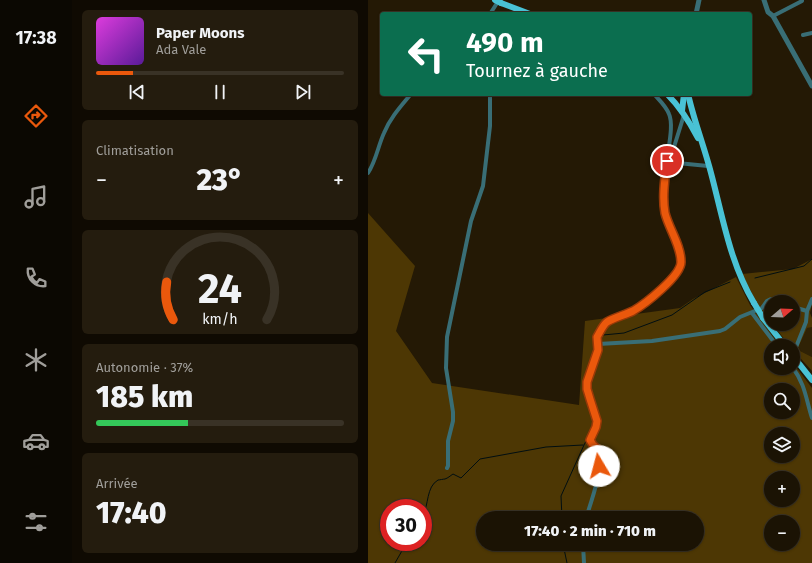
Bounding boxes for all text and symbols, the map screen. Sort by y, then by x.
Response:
text: Paper Moons [156,24,244,42]
text: 490 m [466,26,544,59]
text: 17:38 [15,27,57,49]
icon: left [400,28,452,80]
text: Ada Vale [156,42,206,57]
text: Tournez à gauche [466,60,608,82]
icon: previous [126,81,148,103]
icon: pause [209,81,231,103]
icon: next [292,81,314,103]
icon: directions [22,102,50,130]
text: Climatisation [96,143,174,158]
pin [650,144,684,178]
icon: arrive [656,150,678,172]
text: 23° [197,162,243,198]
text: − [96,167,107,194]
text: + [333,167,344,194]
icon: music [22,183,50,211]
text: 24 [198,263,242,313]
icon: phone [22,264,50,292]
north arrow [764,295,800,331]
map controls [764,295,800,551]
text: km/h [202,310,238,327]
button: sound [764,339,800,375]
icon: climate [22,346,50,374]
text: Autonomie · 37% [96,360,193,375]
text: 185 km [96,379,193,415]
button: search [764,383,800,419]
icon: car [22,427,50,455]
button: layers [764,427,800,463]
position arrow [578,445,620,487]
button: + [764,471,800,507]
text: Arrivée [96,476,138,491]
text: 17:40 [96,495,167,531]
speed limit sign: 30 [380,499,432,551]
icon: filters [22,508,50,536]
button: − [764,515,800,551]
text: 17:40 · 2 min · 710 m [524,522,656,540]

